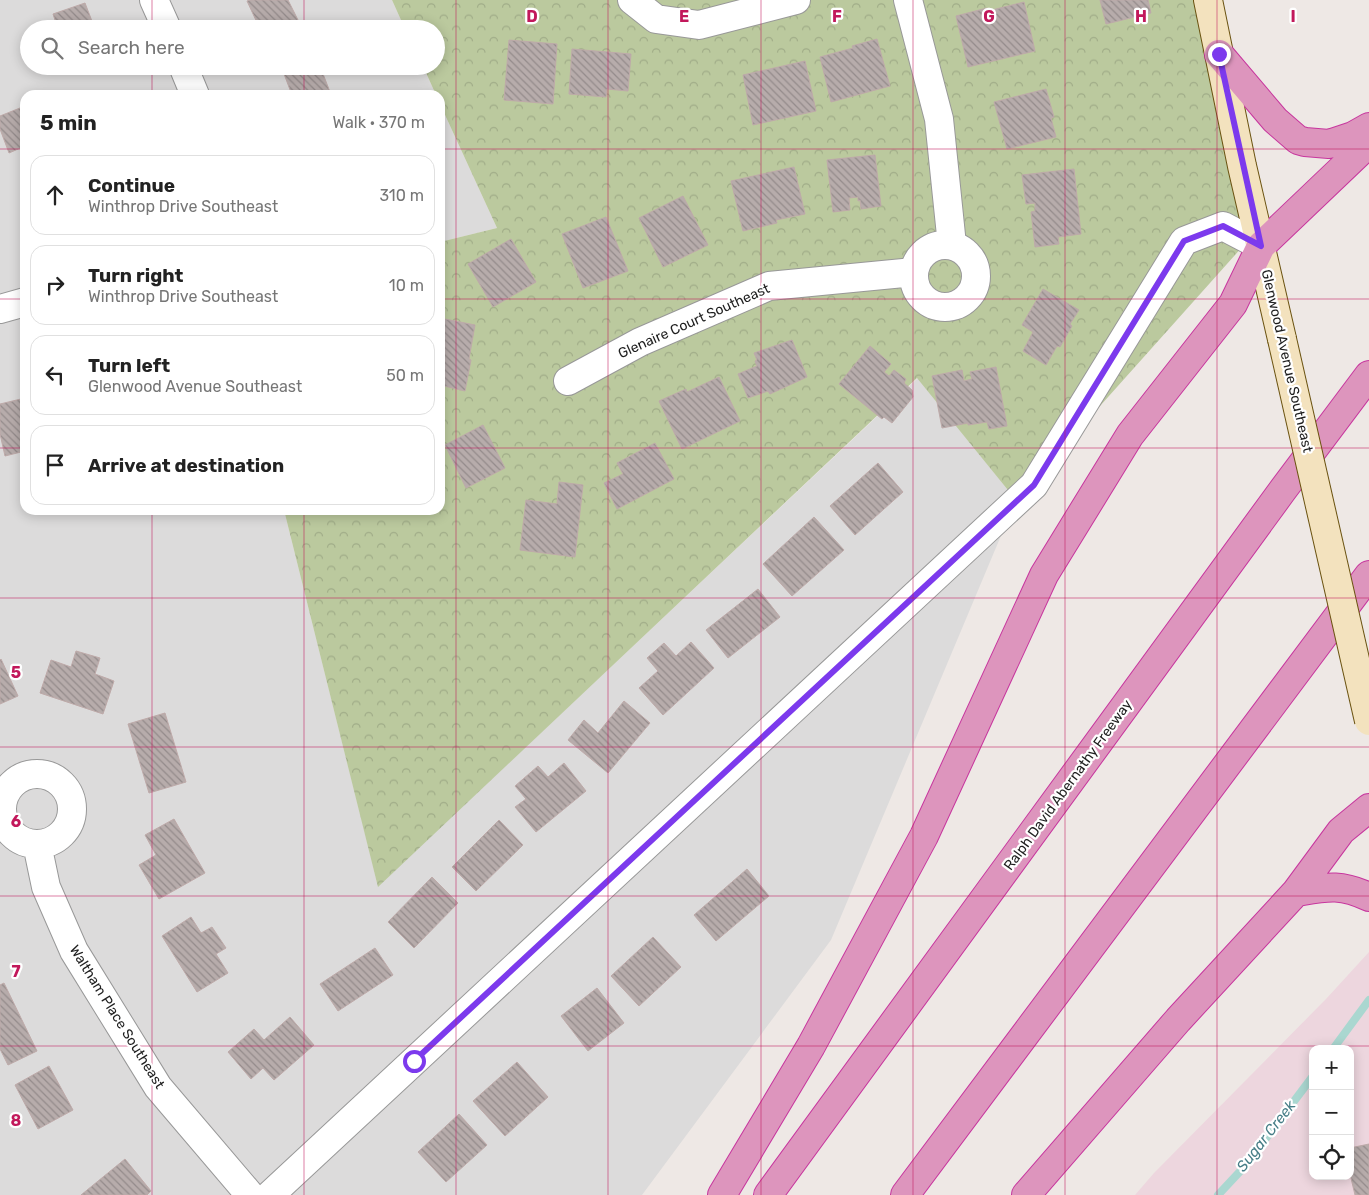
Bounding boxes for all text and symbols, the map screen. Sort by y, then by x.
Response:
text: D [526,7,538,26]
text: E [679,7,689,26]
text: F [832,7,842,26]
text: G [983,7,995,26]
text: H [1135,7,1147,26]
text: I [1290,7,1296,26]
search box [20,20,445,75]
icon: search [38,34,66,62]
text: Search here [78,36,185,59]
route end [1208,43,1231,66]
text: 5 min [40,110,97,135]
text: Walk · 370 m [332,113,425,132]
text: Continue [88,174,175,197]
icon: ahead [41,181,69,209]
text: 310 m [380,186,424,205]
text: Winthrop Drive Southeast [88,197,278,216]
text: Turn right [88,264,183,287]
street label: Glenwood Avenue Southeast [1258,268,1316,455]
icon: right [41,271,69,299]
text: 10 m [389,276,424,295]
street label: Glenaire Court Southeast [616,280,773,362]
text: Winthrop Drive Southeast [88,287,278,306]
text: Turn left [88,354,170,377]
icon: left [41,361,69,389]
text: 50 m [386,366,424,385]
text: Glenwood Avenue Southeast [88,377,302,396]
icon: arrive [41,451,69,479]
text: Arrive at destination [88,454,284,477]
text: 5 [11,663,21,682]
street label: Ralph David Abernathy Freeway [1000,696,1136,874]
text: 6 [11,812,21,831]
street label: Waltham Place Southeast [66,942,168,1092]
text: 7 [11,962,21,981]
map controls [1309,1045,1354,1180]
button: + [1309,1045,1354,1090]
route start [403,1050,426,1073]
button: − [1309,1090,1354,1135]
water label: Sugar Creek [1233,1097,1299,1175]
text: 8 [11,1111,22,1130]
button: locate [1309,1135,1354,1180]

